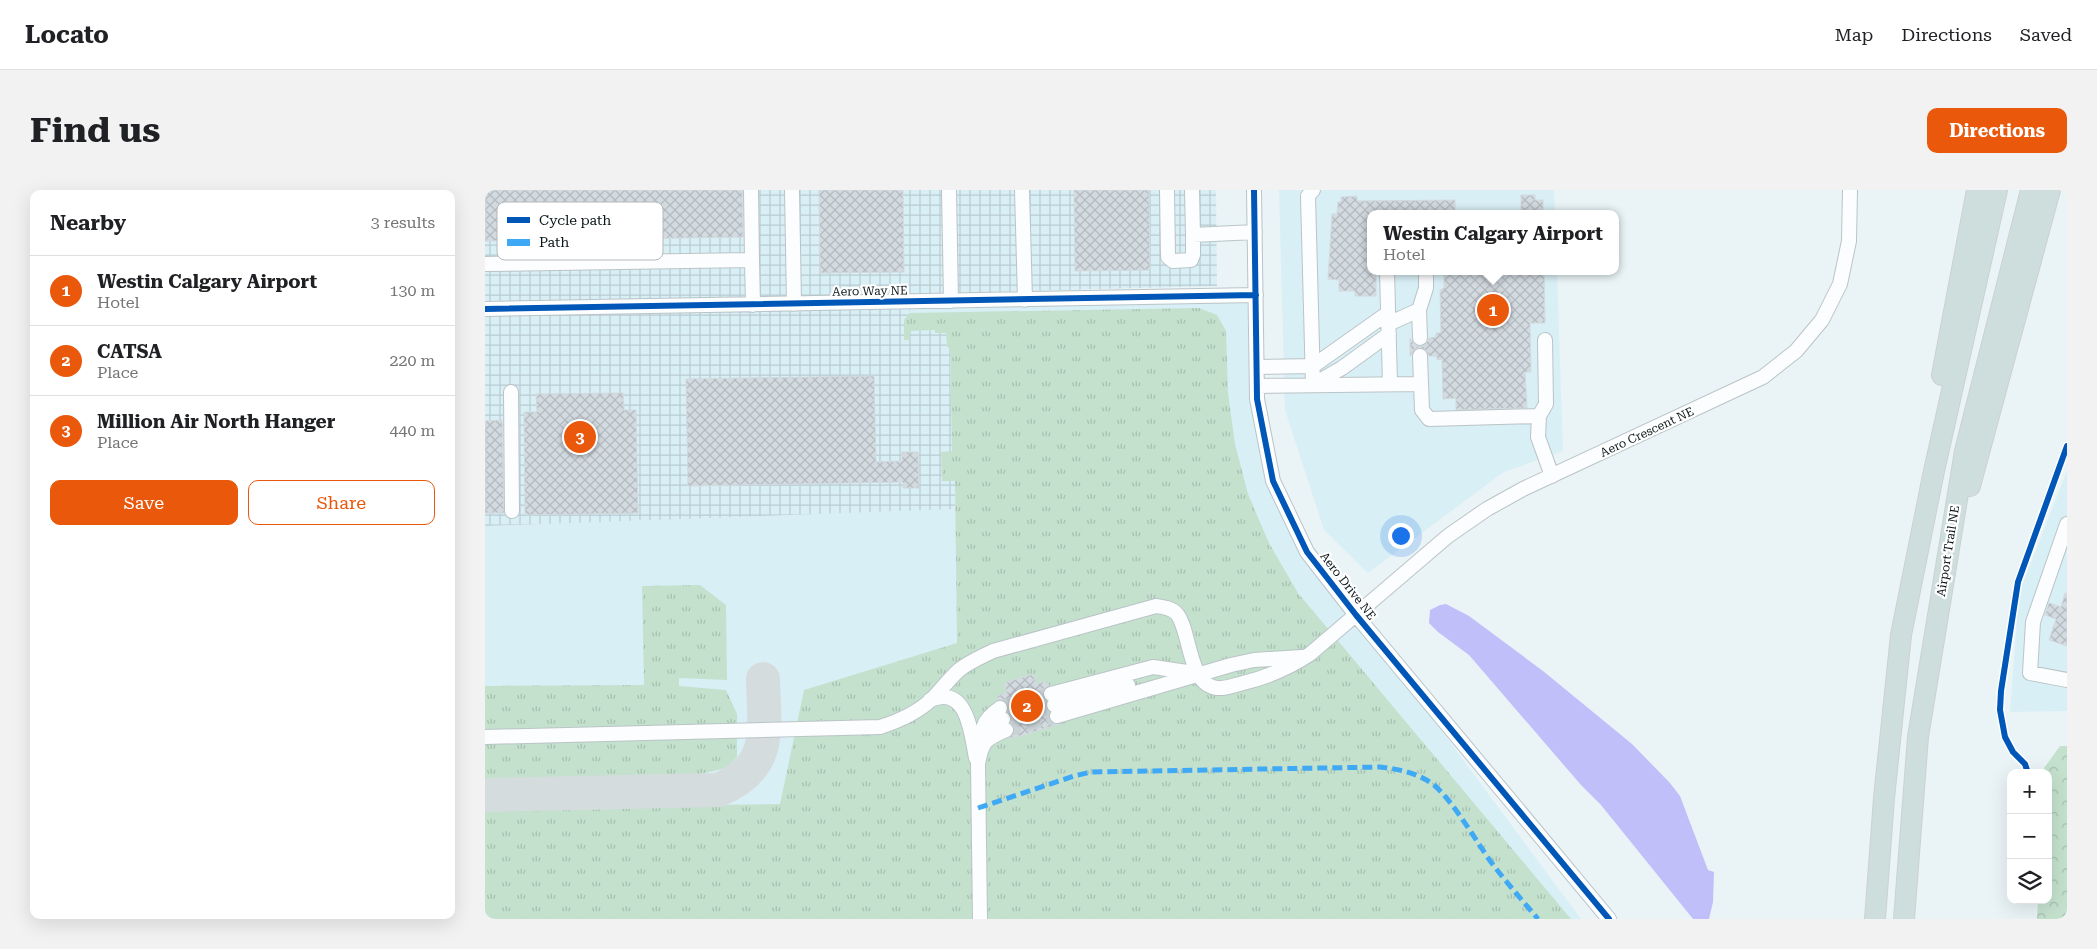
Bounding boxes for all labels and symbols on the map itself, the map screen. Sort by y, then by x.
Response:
legend [497,202,663,260]
text: Cycle path [539,212,611,228]
text: Path [539,234,569,250]
street label: Aero Way NE [832,283,908,299]
pin: 1 [1477,291,1509,329]
street label: Aero Crescent NE [1598,404,1696,460]
pin: 3 [564,418,596,456]
street label: Airport Trail NE [1934,504,1962,598]
your location [1388,523,1414,549]
street label: Aero Drive NE [1317,549,1379,623]
pin: 2 [1011,687,1043,725]

